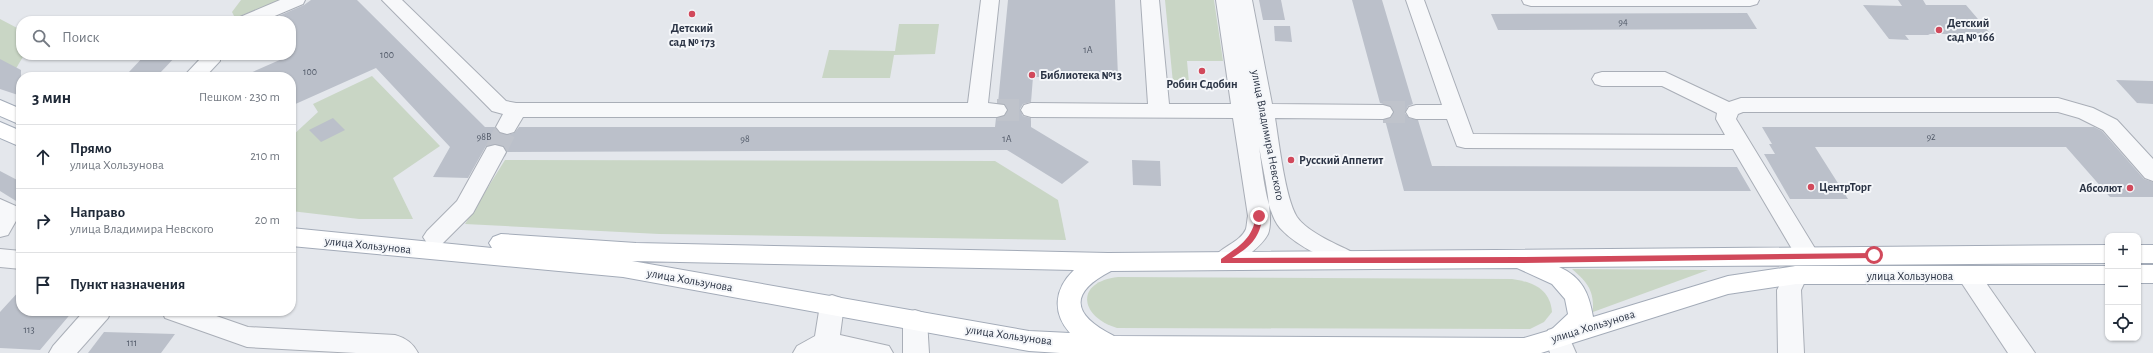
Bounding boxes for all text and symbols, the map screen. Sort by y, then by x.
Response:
marker: Детский сад № 173 [687,9,697,19]
search box [16,16,296,60]
house number: 94 [1618,17,1628,27]
place label: Детский сад № 166 [1947,17,1995,43]
place label: Детский сад № 173 [669,22,715,48]
marker: Детский сад № 166 [1934,25,1944,35]
icon: search [30,27,52,49]
text: Поиск [62,30,100,45]
house number: 1А [1083,45,1093,55]
house number: 100 [380,50,394,60]
marker: Робин Сдобин [1197,66,1207,76]
house number: 100 [303,67,317,77]
street label: улица Владимира Невского [1248,68,1287,202]
place label: Библиотека №13 [1040,69,1122,81]
marker: Библиотека №13 [1027,70,1037,80]
place label: Робин Сдобин [1166,78,1238,90]
text: 3 мин [32,89,71,106]
text: Пешком · 230 m [199,91,280,104]
house number: 98В [476,132,492,142]
house number: 92 [1926,132,1936,142]
house number: 98 [740,134,750,144]
house number: 1А [1002,134,1012,144]
text: Прямо [70,141,112,156]
icon: ahead [32,146,54,168]
text: 210 m [250,150,280,163]
place label: Русский Аппетит [1299,154,1384,167]
marker: Русский Аппетит [1286,155,1296,165]
text: улица Хользунова [70,159,164,172]
place label: ЦентрТорг [1819,181,1872,193]
marker: ЦентрТорг [1806,182,1816,192]
place label: Абсолют [2079,182,2122,194]
marker: Абсолют [2125,183,2135,193]
text: Направо [70,205,125,220]
route end [1250,207,1268,225]
icon: right [32,210,54,232]
text: 20 m [255,214,280,227]
text: улица Владимира Невского [70,223,214,236]
map controls [2105,233,2141,341]
button: + [2105,233,2141,269]
street label: улица Хользунова [323,234,412,257]
route start [1865,246,1883,264]
street label: улица Хользунова [645,266,734,295]
button: − [2105,269,2141,305]
street label: улица Хользунова [1866,270,1954,283]
icon: arrive [32,274,54,296]
text: Пункт назначения [70,277,185,292]
button: locate [2105,305,2141,341]
street label: улица Хользунова [1549,307,1637,346]
street label: улица Хользунова [964,323,1053,348]
house number: 113 [24,325,35,335]
house number: 111 [127,338,137,348]

